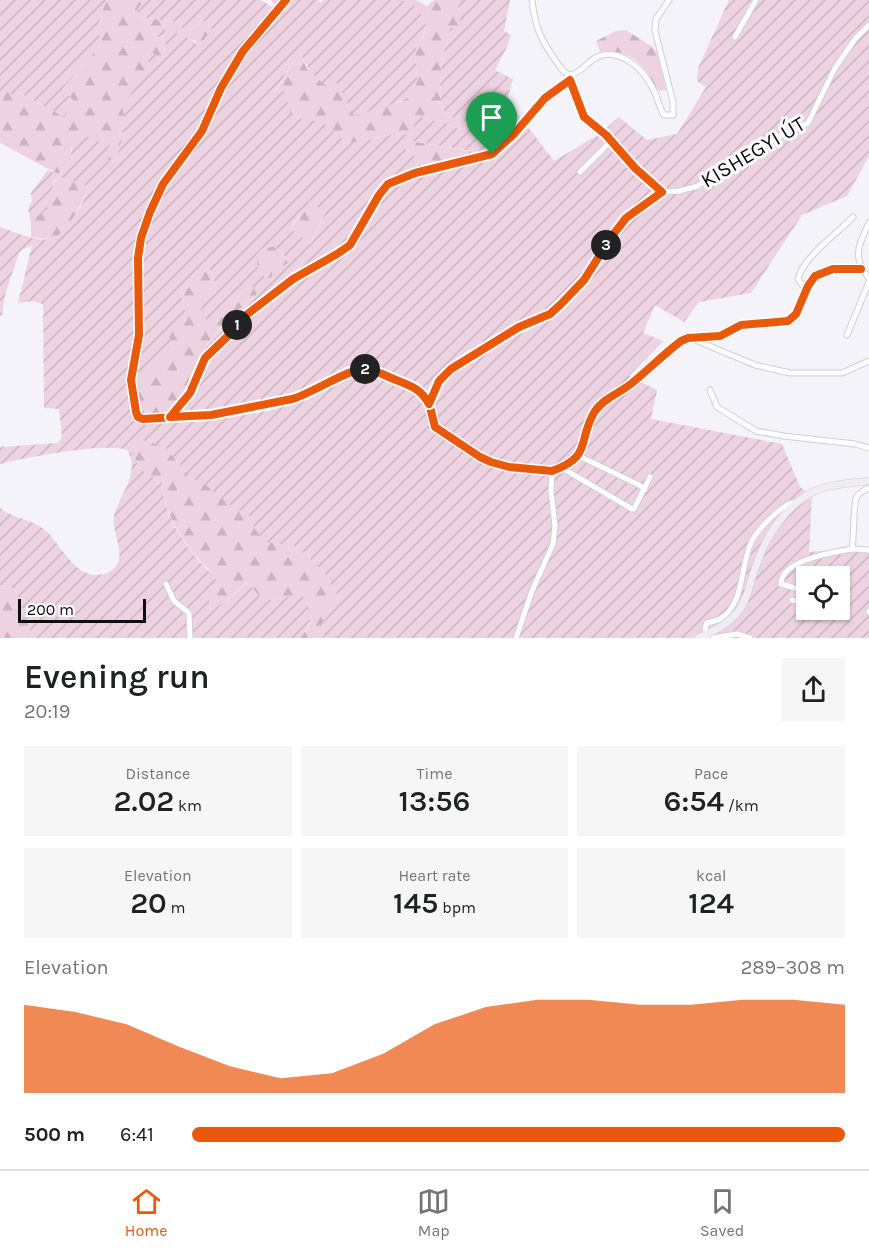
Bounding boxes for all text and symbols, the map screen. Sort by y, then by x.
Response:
pin [466,92,517,154]
icon: arrive [475,101,508,134]
street label: KISHEGYI ÚT [697,111,810,192]
pin: 3 [591,230,621,260]
text: 3 [601,235,611,254]
pin: 1 [222,310,252,340]
text: 1 [234,315,240,334]
pin: 2 [350,354,380,384]
text: 2 [360,359,370,378]
map controls [796,566,850,620]
button: locate [796,566,850,620]
scale bar [18,596,146,624]
text: 200 m [27,600,74,619]
text: Evening run [24,658,210,696]
button: share [782,658,845,721]
text: 20:19 [24,700,70,723]
text: Distance [125,764,190,783]
text: Time [417,764,452,783]
text: Pace [694,764,728,783]
text: 2.02 [114,783,174,819]
text: 13:56 [399,783,470,819]
text: 6:54 [664,783,724,819]
text: km [174,796,202,815]
text: /km [724,796,759,815]
text: Elevation [124,866,192,885]
text: Heart rate [398,866,471,885]
text: kcal [696,866,726,885]
text: 20 [130,885,167,921]
text: 145 [393,885,438,921]
text: 124 [688,885,734,921]
text: m [167,898,186,917]
text: bpm [438,898,476,917]
text: Elevation [24,956,109,979]
text: 289–308 m [741,956,845,979]
text: 500 m [24,1123,85,1146]
text: 6:41 [120,1123,154,1146]
tab: Home [125,1185,167,1240]
tab: Map [417,1185,450,1240]
tab: Saved [700,1185,744,1240]

